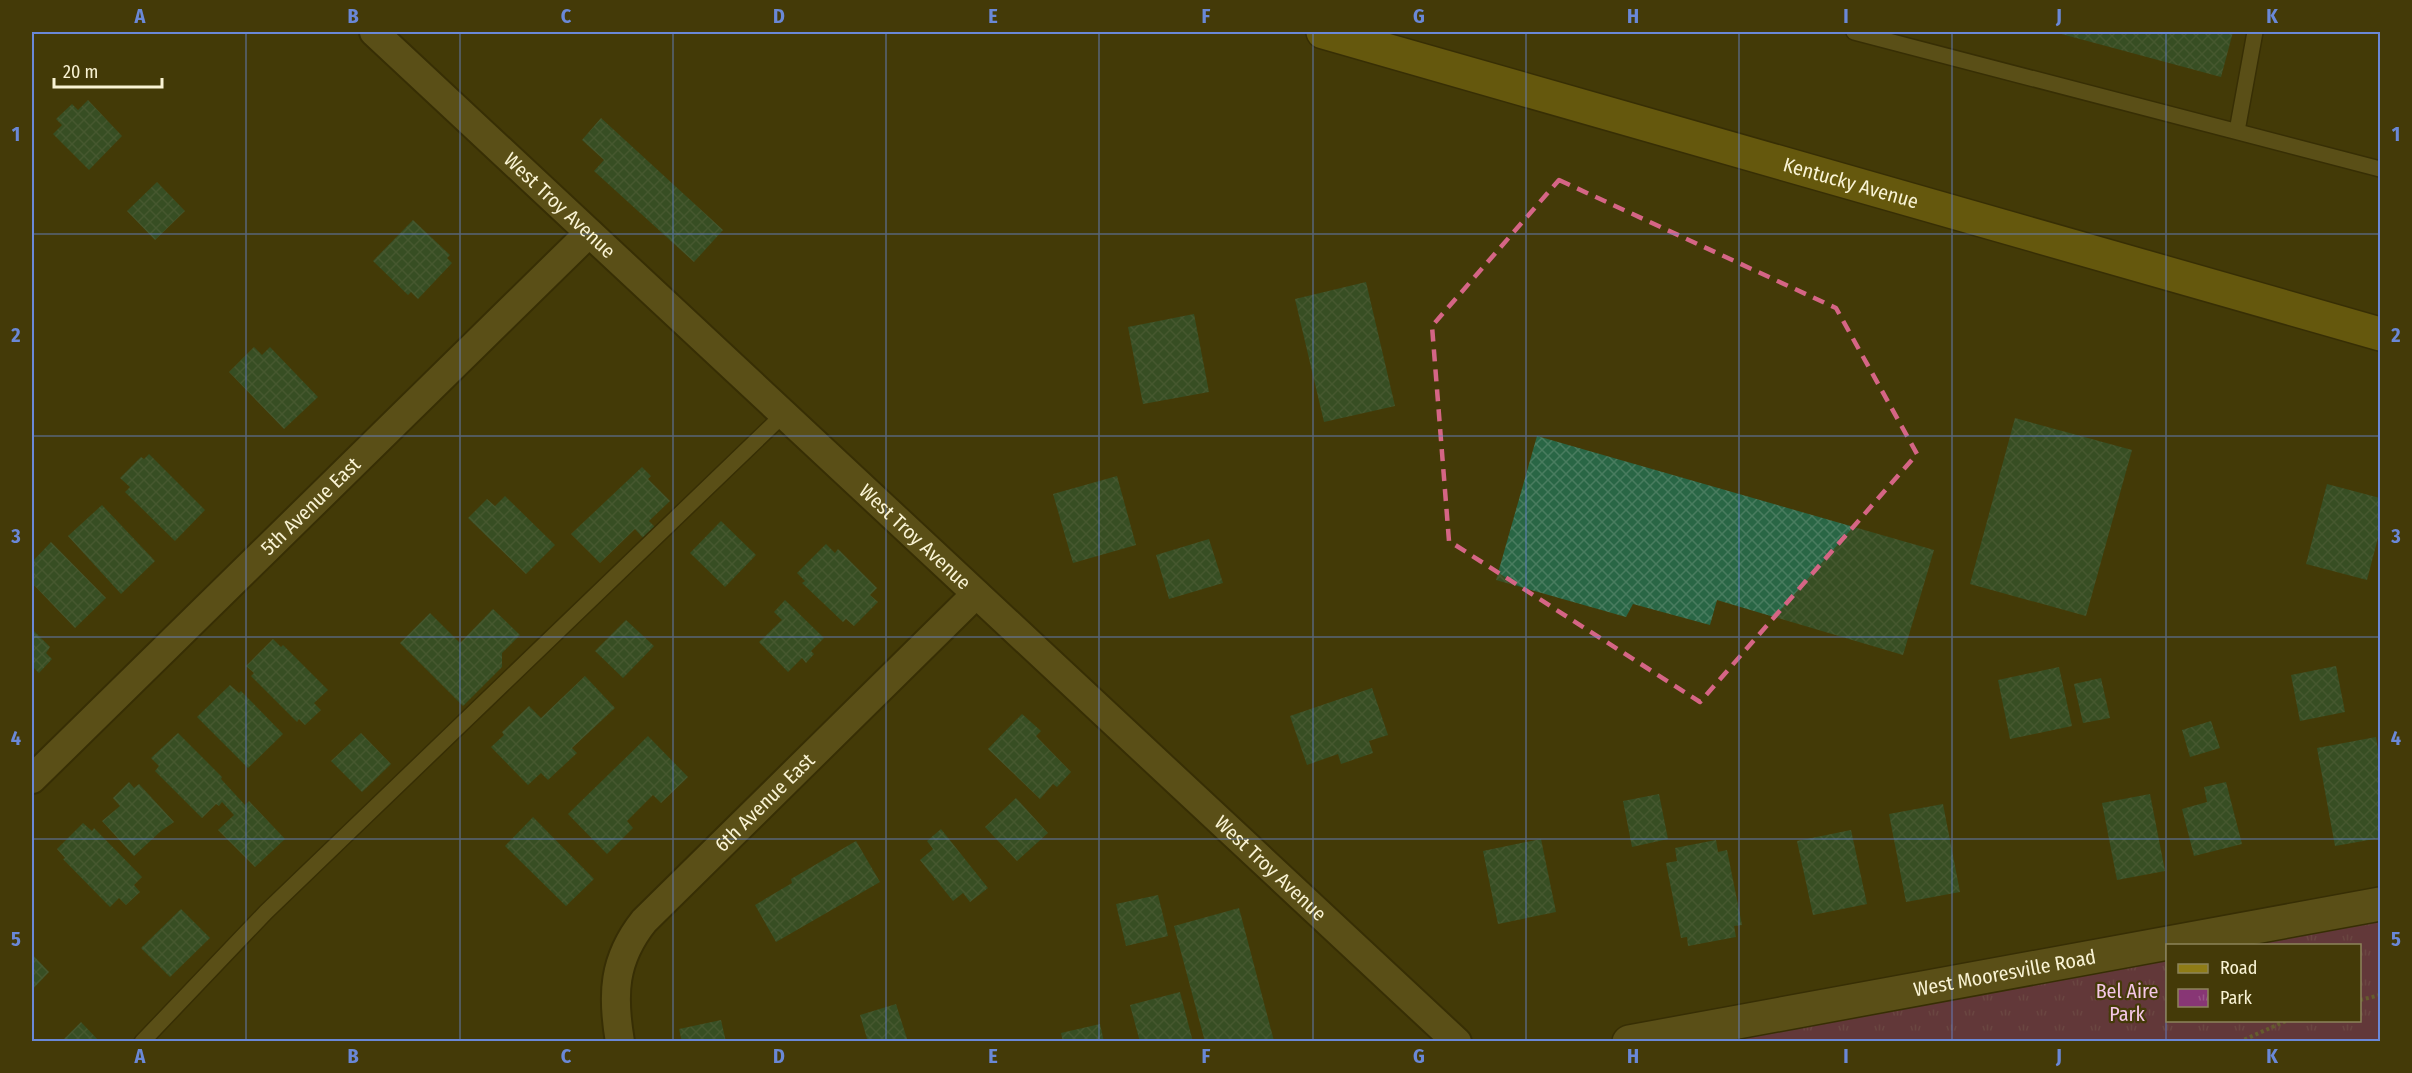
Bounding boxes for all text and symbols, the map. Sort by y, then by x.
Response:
text: A [134,4,147,28]
text: B [347,4,359,28]
text: C [561,4,572,28]
text: D [773,4,785,28]
text: E [988,4,998,28]
text: F [1202,4,1211,28]
text: G [1413,4,1425,28]
text: H [1627,4,1639,28]
text: I [1843,4,1849,28]
text: J [2055,4,2062,28]
text: K [2266,4,2278,28]
scale bar [54,51,162,89]
text: 20 m [63,61,98,83]
text: 1 [12,122,20,146]
text: 1 [2392,122,2400,146]
street label: West Troy Avenue [499,147,621,263]
street label: Kentucky Avenue [1781,152,1921,214]
text: 2 [10,323,21,347]
text: 2 [2390,323,2401,347]
street label: 5th Avenue East [256,452,366,560]
street label: West Troy Avenue [854,479,976,595]
text: 3 [10,524,21,548]
text: 3 [2390,524,2401,548]
text: 4 [11,726,21,750]
text: 4 [2391,726,2401,750]
street label: 6th Avenue East [710,748,820,857]
street label: West Troy Avenue [1210,810,1331,926]
text: 5 [11,927,21,951]
text: 5 [2391,927,2401,951]
street label: West Mooresville Road [1912,944,2098,1001]
legend [2166,944,2361,1022]
text: Road [2220,957,2257,979]
park label: Bel Aire Park [2096,979,2158,1026]
text: Park [2220,987,2253,1009]
text: A [134,1044,147,1068]
text: B [347,1044,359,1068]
text: C [561,1044,572,1068]
text: D [773,1044,785,1068]
text: E [988,1044,998,1068]
text: F [1202,1044,1211,1068]
text: G [1413,1044,1425,1068]
text: H [1627,1044,1639,1068]
text: I [1843,1044,1849,1068]
text: J [2055,1044,2062,1068]
text: K [2266,1044,2278,1068]

